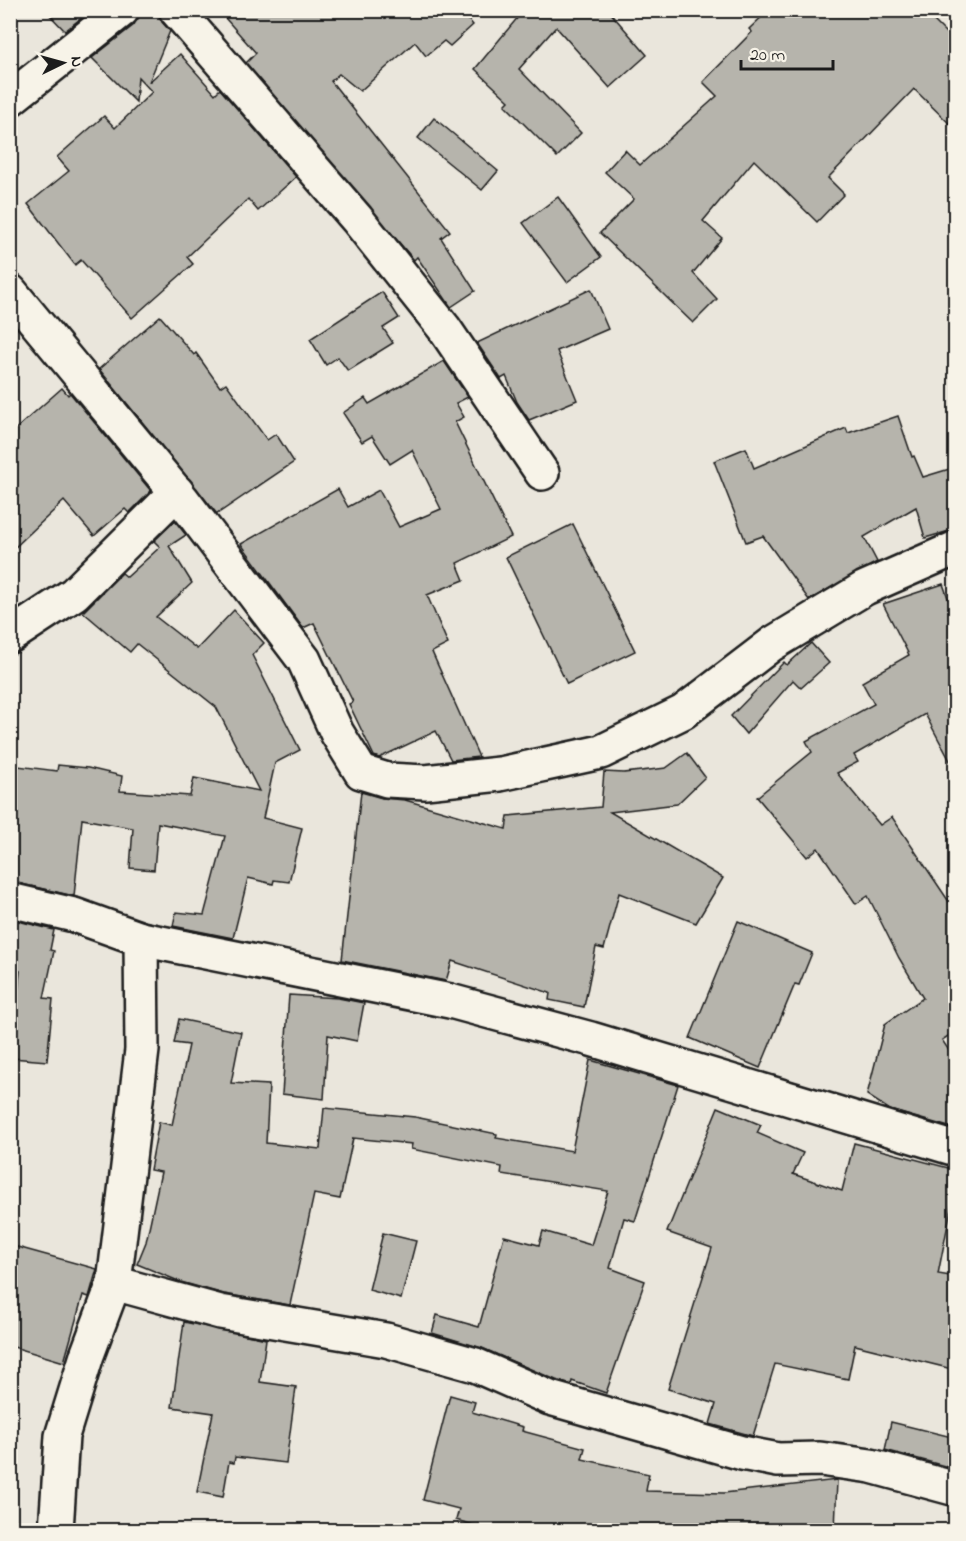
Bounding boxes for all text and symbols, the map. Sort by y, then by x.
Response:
north arrow [33,33,93,93]
scale bar [741,33,832,71]
text: 20 m [750,43,785,69]
text: N [64,55,88,68]

